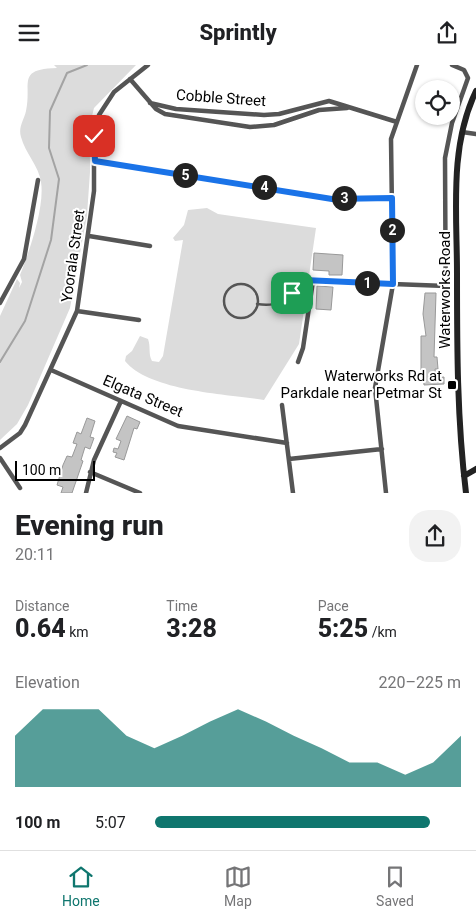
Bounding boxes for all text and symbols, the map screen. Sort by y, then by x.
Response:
icon: menu [15,19,43,47]
icon: share [433,19,461,47]
text: Sprintly [199,20,277,45]
map controls [415,80,460,125]
button: locate [415,80,460,125]
street label: Cobble Street [175,86,267,110]
pin [73,115,115,157]
icon: check [80,122,108,150]
pin: 5 [172,163,198,187]
text: 5 [181,167,190,183]
pin: 4 [252,175,276,199]
text: 4 [260,179,269,195]
pin: 3 [332,185,356,211]
text: 3 [340,190,349,206]
street label: Yoorala Street [58,208,88,304]
pin: 2 [380,217,404,243]
text: 2 [388,222,397,238]
street label: Waterworks Road [436,231,454,349]
pin: 1 [354,271,380,295]
pin [271,272,313,314]
text: 1 [363,275,372,291]
icon: arrive [278,279,306,307]
place label: Waterworks Rd at Parkdale near Petmar St [281,367,442,402]
street label: Elgata Street [100,371,186,421]
marker: Waterworks Rd at Parkdale near Petmar St [446,379,458,391]
scale bar [15,457,95,481]
text: 100 m [22,462,61,478]
text: Evening run [15,509,164,542]
button: share [409,510,461,562]
text: 20:11 [15,545,55,564]
text: Distance [15,598,70,614]
text: Time [166,598,198,614]
text: Pace [318,598,349,614]
text: 0.64 [15,614,66,643]
text: 3:28 [166,614,217,643]
text: 5:25 [318,614,368,643]
text: km [66,624,89,640]
text: /km [368,624,397,640]
text: Elevation [15,673,80,692]
text: 220–225 m [379,673,461,692]
text: 100 m [15,813,60,832]
text: 5:07 [95,813,126,832]
tab: Home [62,863,100,909]
tab: Map [224,863,252,909]
tab: Saved [376,863,414,909]

